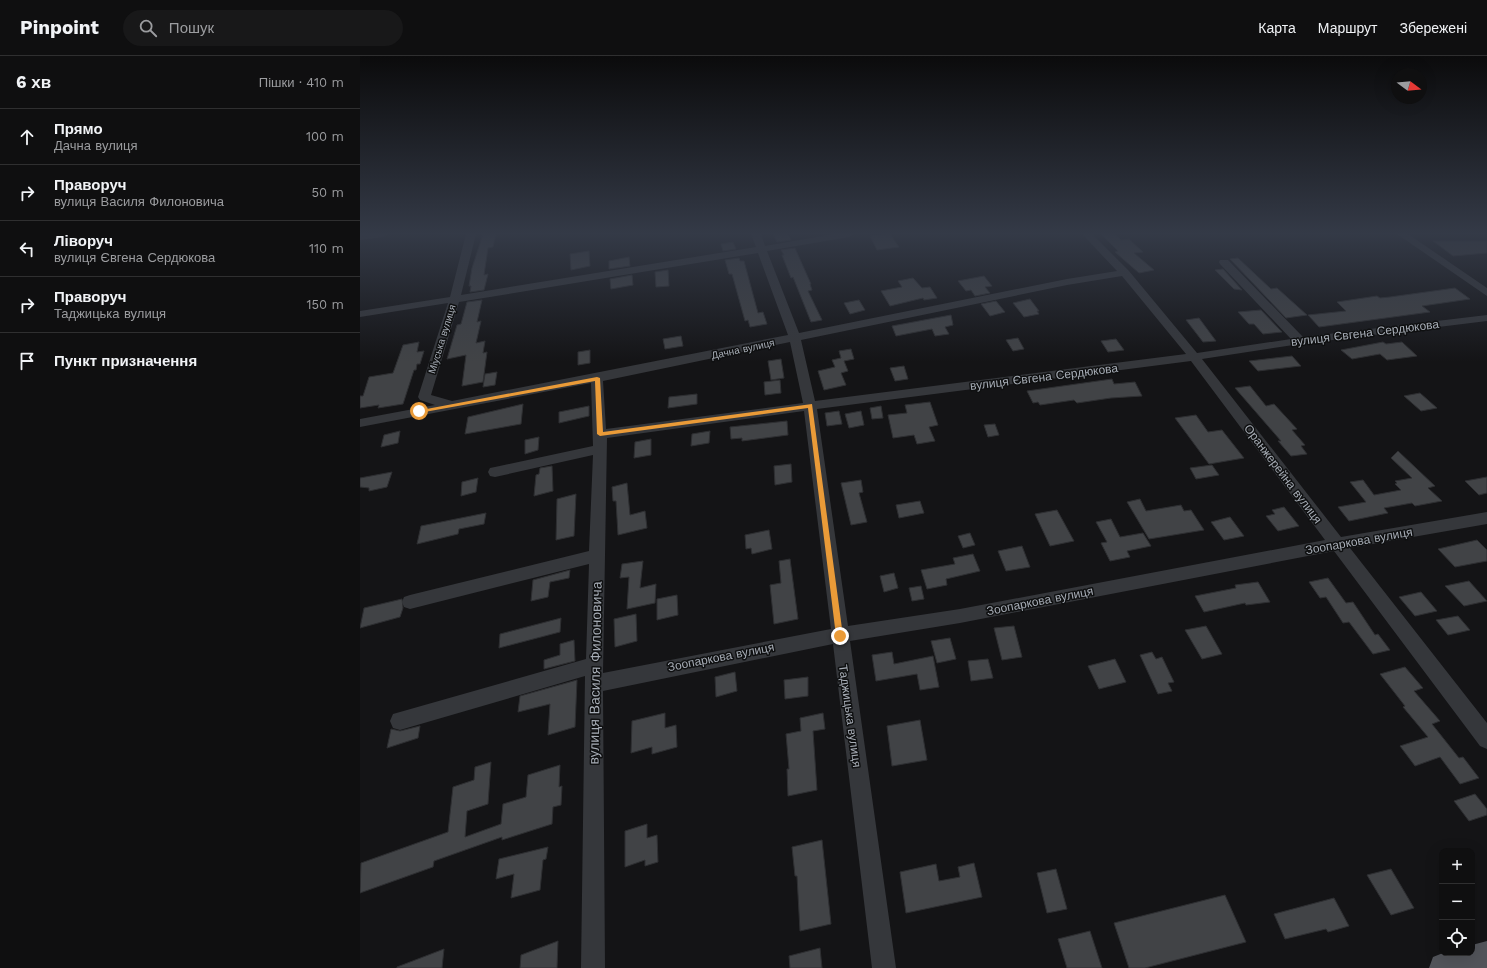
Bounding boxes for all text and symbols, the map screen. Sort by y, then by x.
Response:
search box [123,10,403,46]
text: Pinpoint [20,16,99,39]
icon: search [137,17,159,39]
text: Пошук [169,19,214,37]
text: Карта [1258,20,1296,36]
text: Маршрут [1318,20,1377,36]
text: Збережені [1399,20,1467,36]
north arrow [1391,68,1427,104]
text: 6 хв [16,72,51,92]
text: Пішки · 410 m [259,75,344,90]
text: Прямо [54,120,103,138]
icon: ahead [16,126,38,148]
text: 100 m [306,129,344,144]
text: Дачна вулиця [54,138,138,153]
text: Праворуч [54,176,127,194]
icon: right [16,182,38,204]
text: 50 m [312,185,344,200]
text: вулиця Василя Филоновича [54,194,224,209]
text: Ліворуч [54,232,113,250]
icon: left [16,238,38,260]
text: 110 m [309,241,344,256]
text: вулиця Євгена Сердюкова [54,250,215,265]
text: Праворуч [54,288,127,306]
icon: right [16,294,38,316]
text: 150 m [306,297,344,312]
street label: Міуська вулиця [426,303,458,375]
text: Таджицька вулиця [54,306,166,321]
street label: вулиця Євгена Сердюкова [1290,317,1440,349]
street label: Дачна вулиця [710,337,776,361]
icon: arrive [16,350,38,372]
text: Пункт призначення [54,352,197,370]
street label: вулиця Євгена Сердюкова [969,361,1119,393]
route start [410,402,428,420]
street label: Оранжерейна вулиця [1241,422,1325,526]
street label: Зоопаркова вулиця [1304,525,1414,557]
street label: вулиця Василя Филоновича [585,581,605,765]
street label: Зоопаркова вулиця [985,584,1095,618]
route end [831,627,849,645]
street label: Зоопаркова вулиця [666,640,776,674]
street label: Таджицька вулиця [836,664,864,768]
map controls [1439,848,1475,956]
button: + [1439,848,1475,884]
button: − [1439,884,1475,920]
button: locate [1439,920,1475,956]

